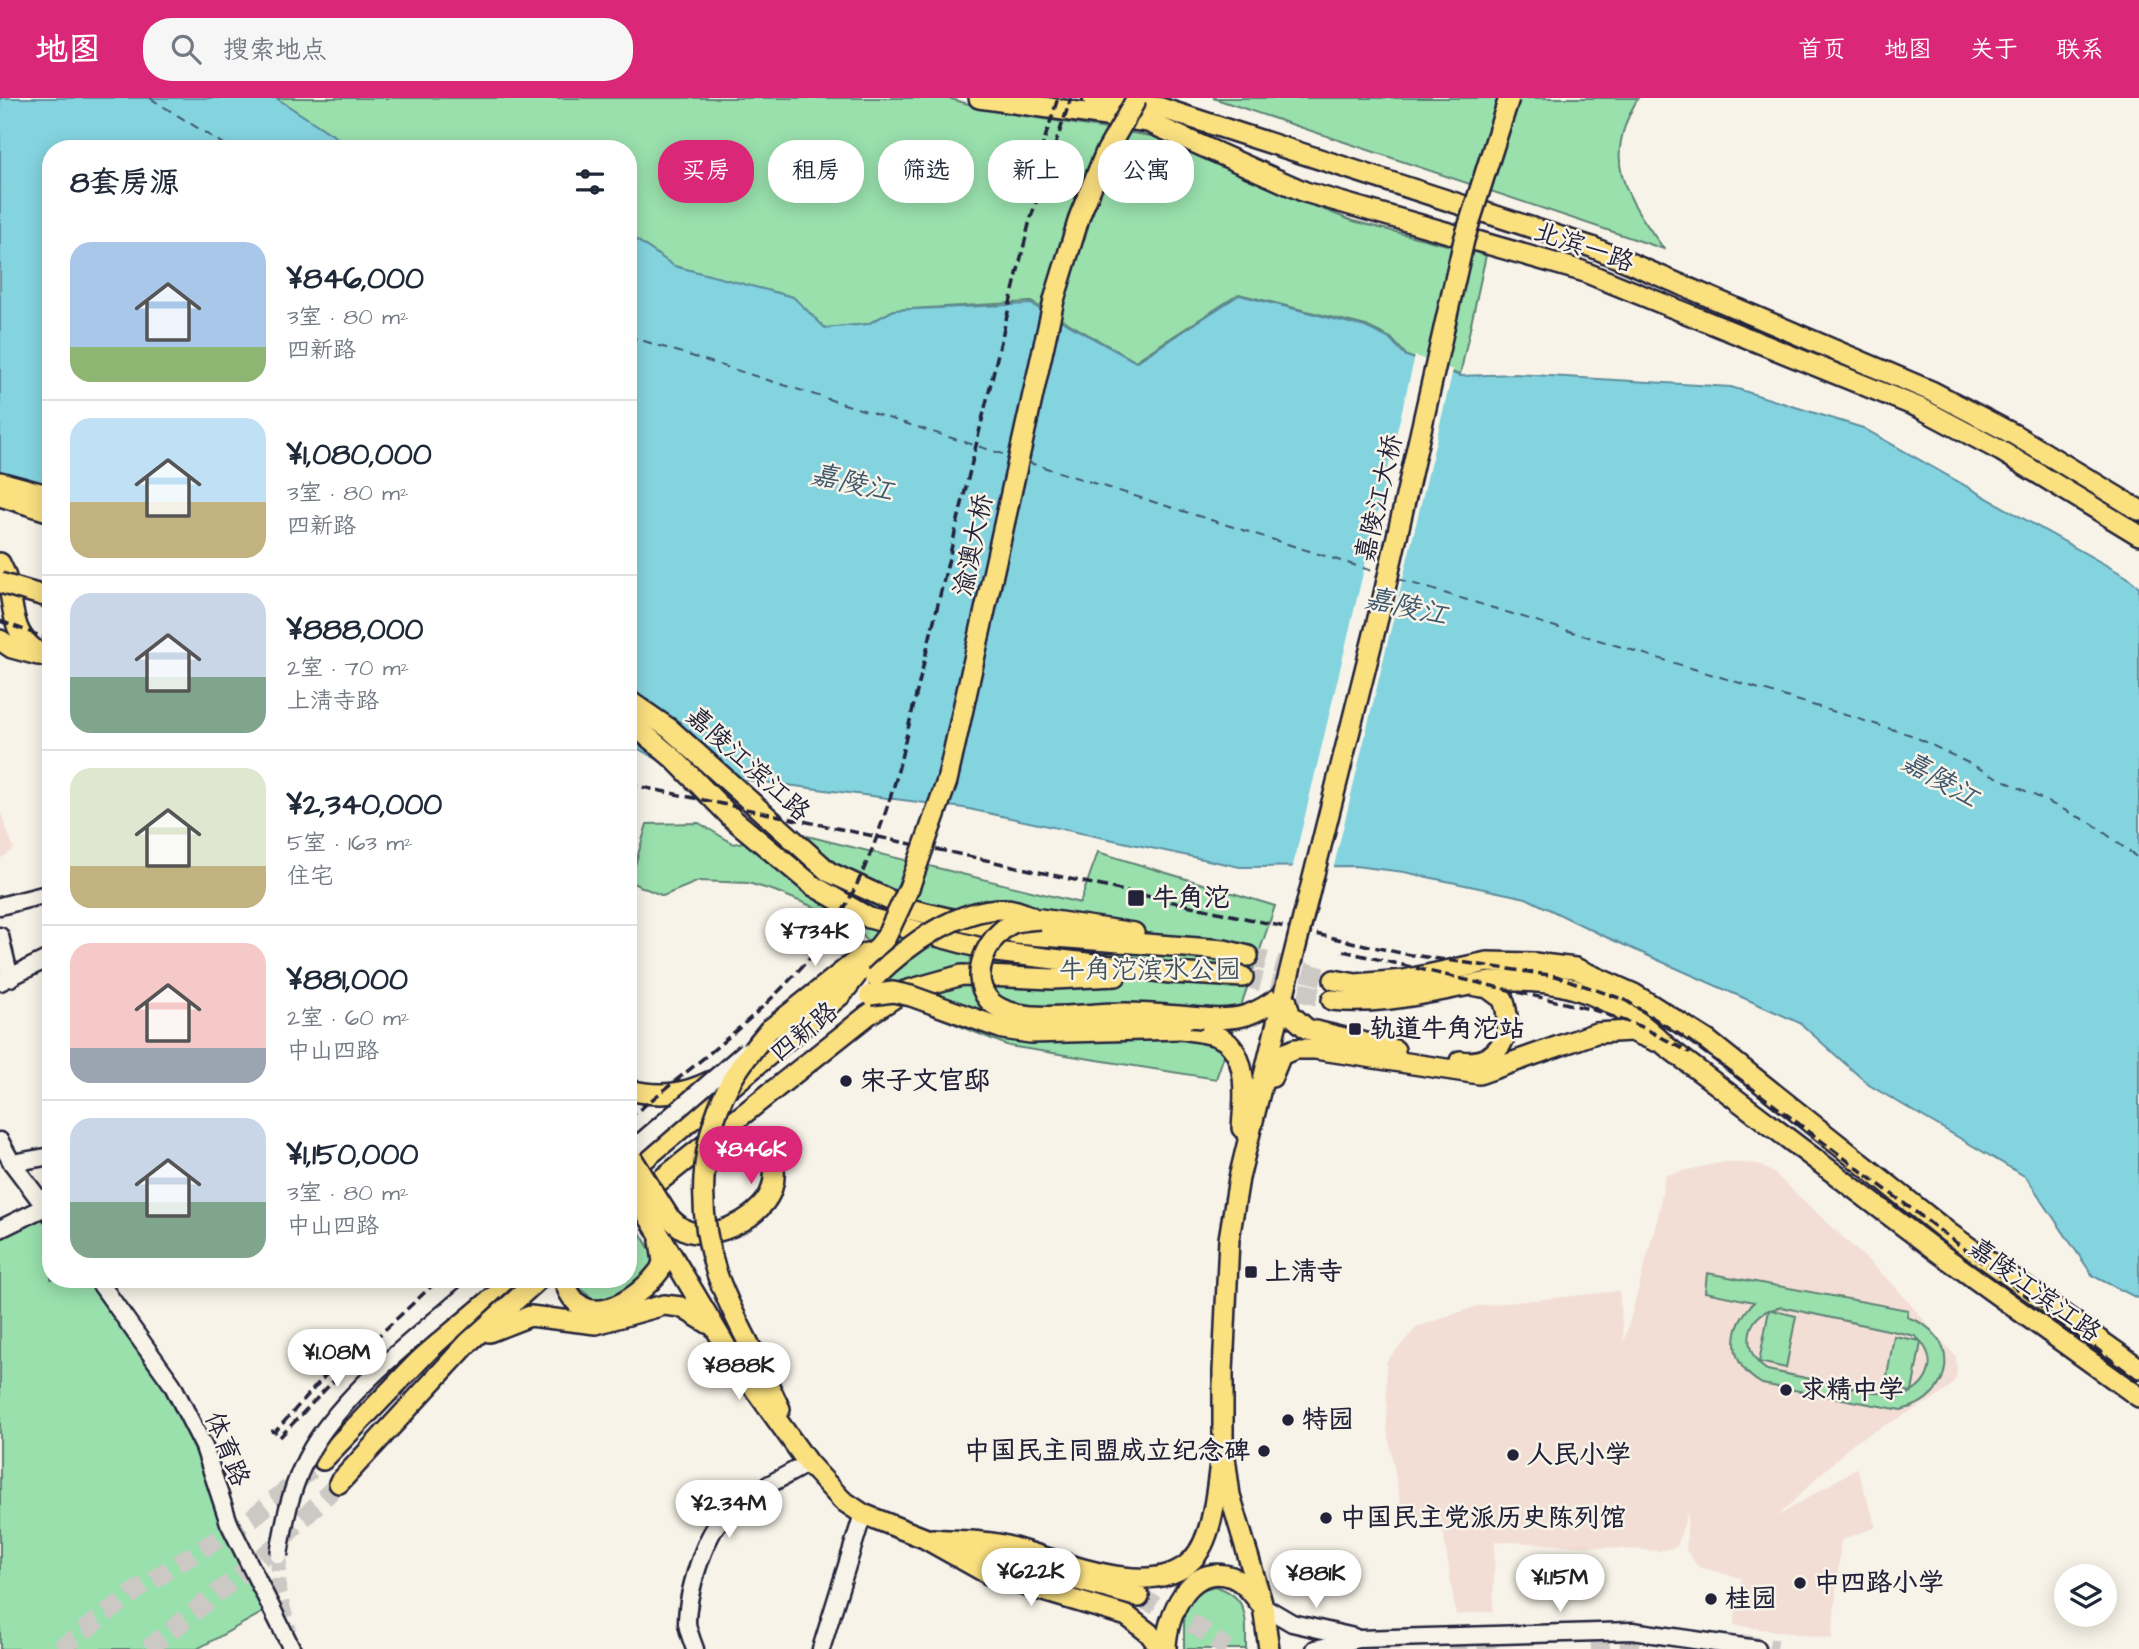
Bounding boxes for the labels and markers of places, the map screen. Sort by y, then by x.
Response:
place label: 牛角沱 [1152,880,1230,916]
marker: 牛角沱 [1126,888,1146,908]
pin: ¥734K [766,908,864,968]
place label: 轨道牛角沱站 [1369,1011,1525,1047]
marker: 轨道牛角沱站 [1347,1021,1363,1037]
place label: 宋子文官邸 [860,1063,990,1099]
marker: 宋子文官邸 [838,1073,854,1089]
pin: ¥846K [702,1126,800,1186]
place label: 上清寺 [1265,1254,1343,1290]
marker: 上清寺 [1243,1264,1259,1280]
pin: ¥1.08M [280,1330,394,1389]
pin: ¥888K [690,1342,788,1402]
place label: 求精中学 [1800,1372,1904,1408]
marker: 求精中学 [1778,1382,1794,1398]
place label: 特园 [1302,1402,1354,1438]
marker: 特园 [1280,1412,1296,1428]
place label: 中国民主同盟成立纪念碑 [964,1433,1250,1469]
place label: 人民小学 [1527,1437,1631,1473]
marker: 中国民主同盟成立纪念碑 [1256,1443,1272,1459]
marker: 人民小学 [1505,1447,1521,1463]
pin: ¥2.34M [672,1480,786,1540]
place label: 中国民主党派历史陈列馆 [1340,1500,1626,1536]
marker: 中国民主党派历史陈列馆 [1318,1510,1334,1526]
pin: ¥622K [982,1548,1080,1608]
pin: ¥881K [1267,1550,1365,1610]
pin: ¥1.15M [1503,1554,1617,1614]
place label: 中四路小学 [1814,1565,1944,1601]
marker: 中四路小学 [1792,1575,1808,1591]
place label: 桂园 [1725,1581,1777,1617]
marker: 桂园 [1703,1591,1719,1607]

